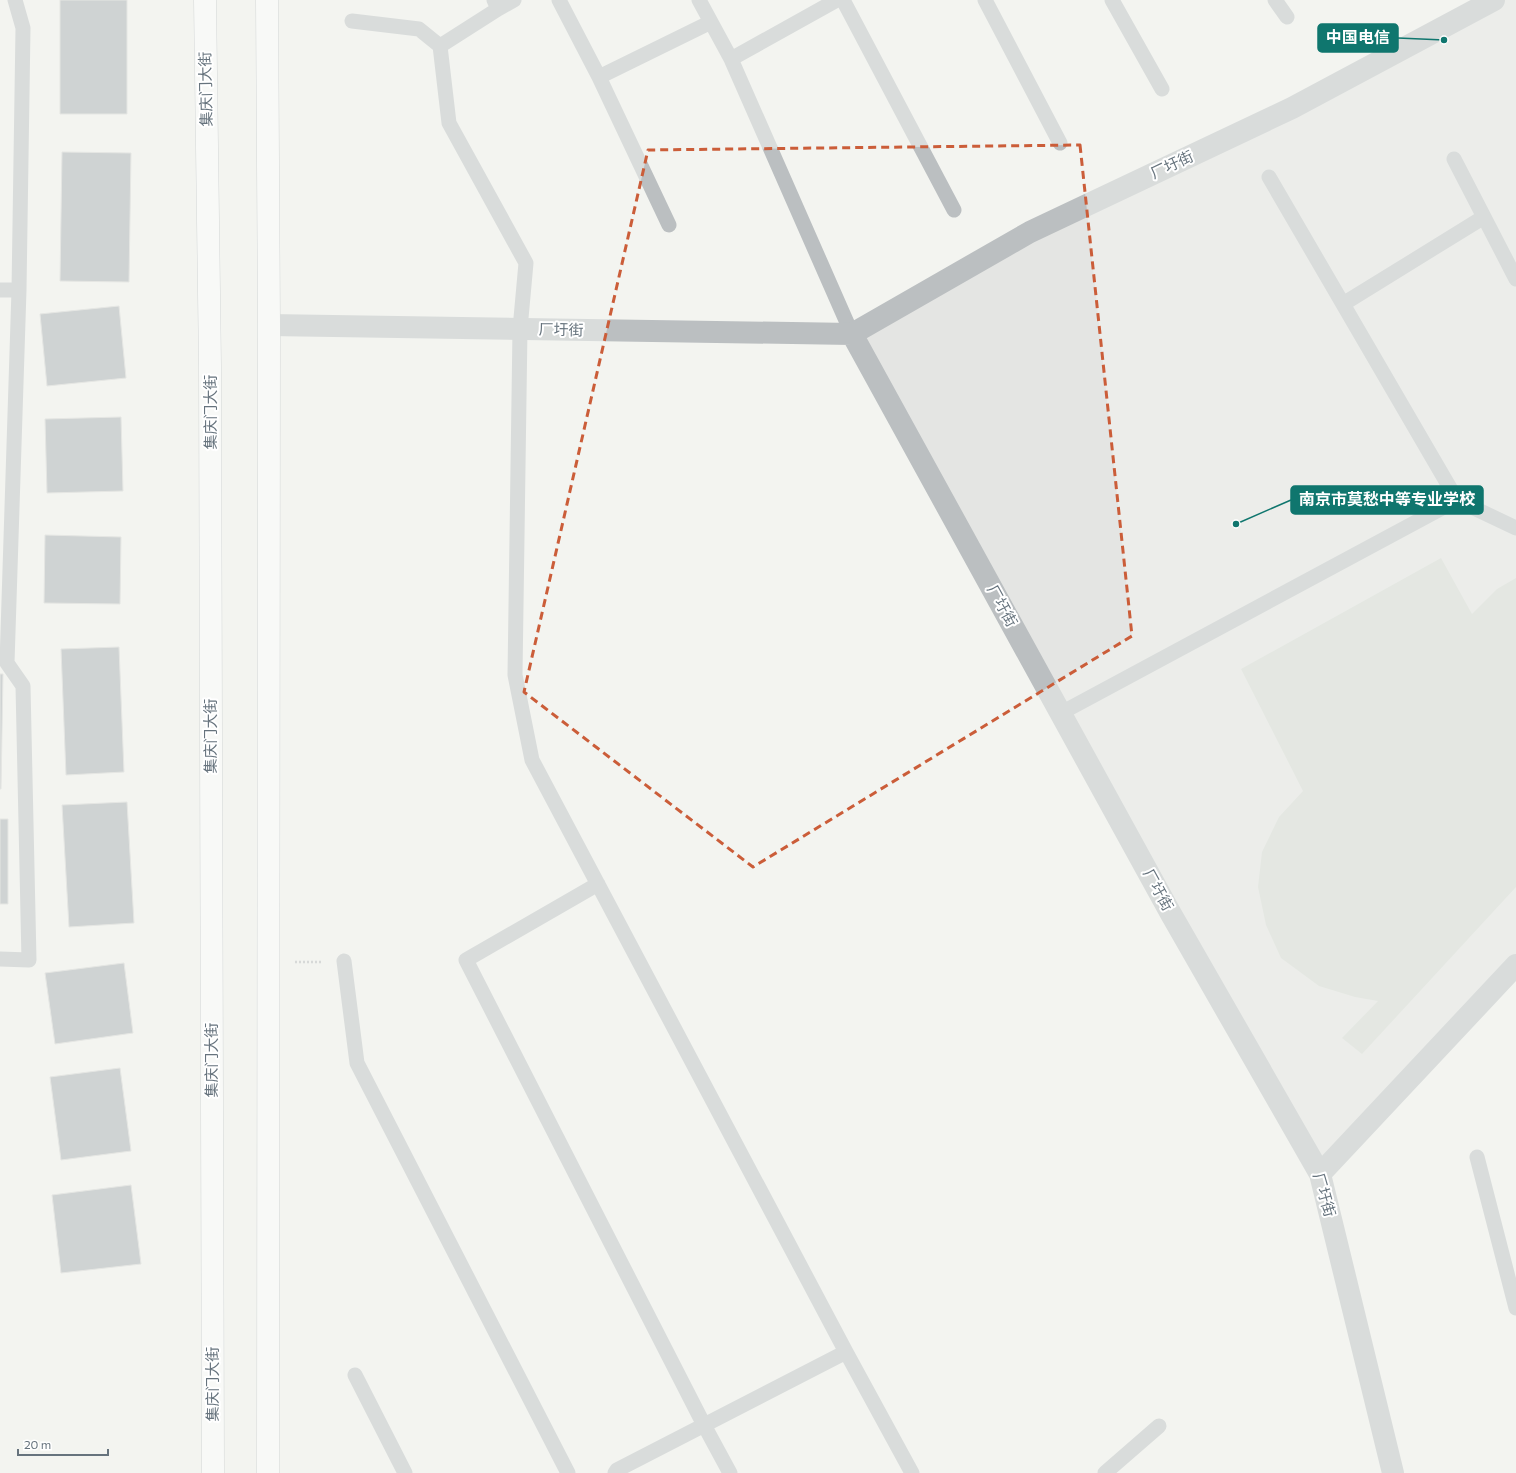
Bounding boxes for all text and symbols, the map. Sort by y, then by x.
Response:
callout: 中国电信 [1318,24,1398,52]
text: 中国电信 [1326,27,1390,46]
street label: 集庆门大街 [195,51,215,127]
street label: 厂圩街 [1147,146,1196,182]
street label: 厂圩街 [538,320,584,338]
street label: 集庆门大街 [201,374,219,450]
callout: 南京市莫愁中等专业学校 [1291,486,1483,514]
text: 南京市莫愁中等专业学校 [1299,489,1476,508]
street label: 厂圩街 [984,581,1022,630]
street label: 集庆门大街 [201,698,219,774]
street label: 厂圩街 [1140,865,1178,914]
street label: 集庆门大街 [202,1022,220,1098]
street label: 厂圩街 [1310,1171,1340,1219]
street label: 集庆门大街 [203,1346,221,1422]
scale bar [18,1431,108,1457]
text: 20 m [24,1437,51,1451]

